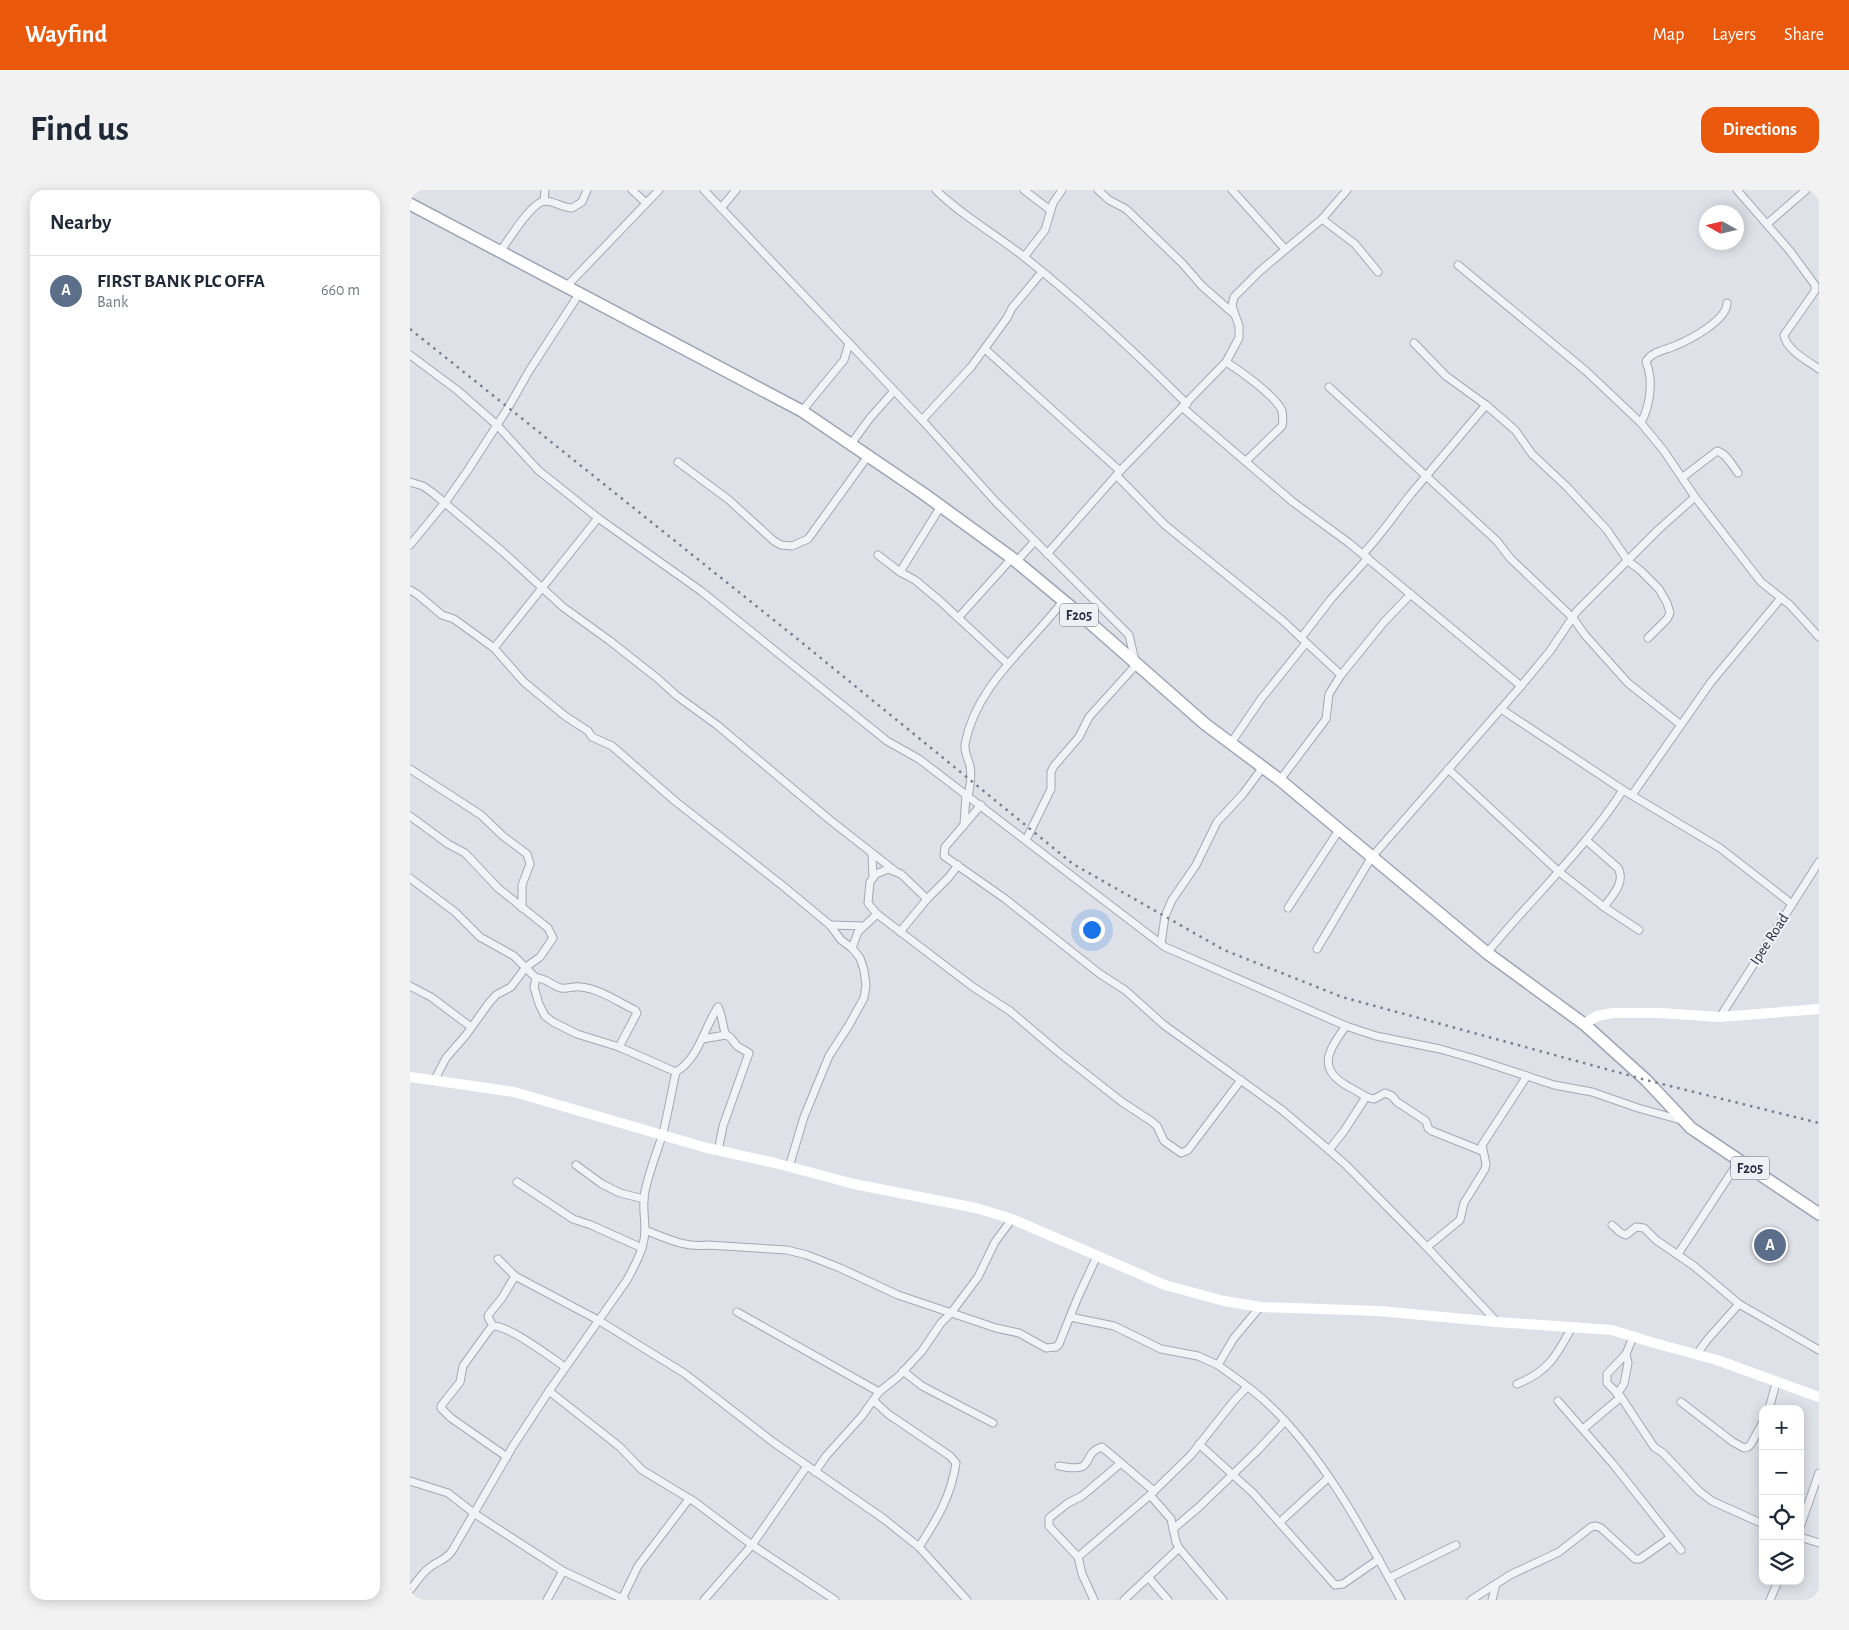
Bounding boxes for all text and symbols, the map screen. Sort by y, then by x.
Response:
text: Wayfind [25,23,107,47]
text: Map [1653,26,1684,44]
text: Layers [1712,26,1756,44]
text: Share [1784,26,1824,44]
button: Directions [1701,107,1819,153]
text: Find us [30,112,129,147]
north arrow [1699,205,1744,250]
text: Nearby [50,212,111,233]
text: FIRST BANK PLC OFFA [97,272,265,291]
text: A [61,282,71,298]
text: 660 m [321,282,360,298]
text: Bank [97,294,128,310]
road number: F205 [1060,604,1098,626]
street label: Ipee Road [1747,911,1792,968]
your location [1079,917,1105,943]
road number: F205 [1731,1156,1769,1180]
pin: A [1754,1226,1786,1264]
map controls [1759,1405,1804,1585]
button: + [1759,1405,1804,1450]
button: − [1759,1450,1804,1495]
button: locate [1759,1495,1804,1540]
button: layers [1759,1540,1804,1585]

